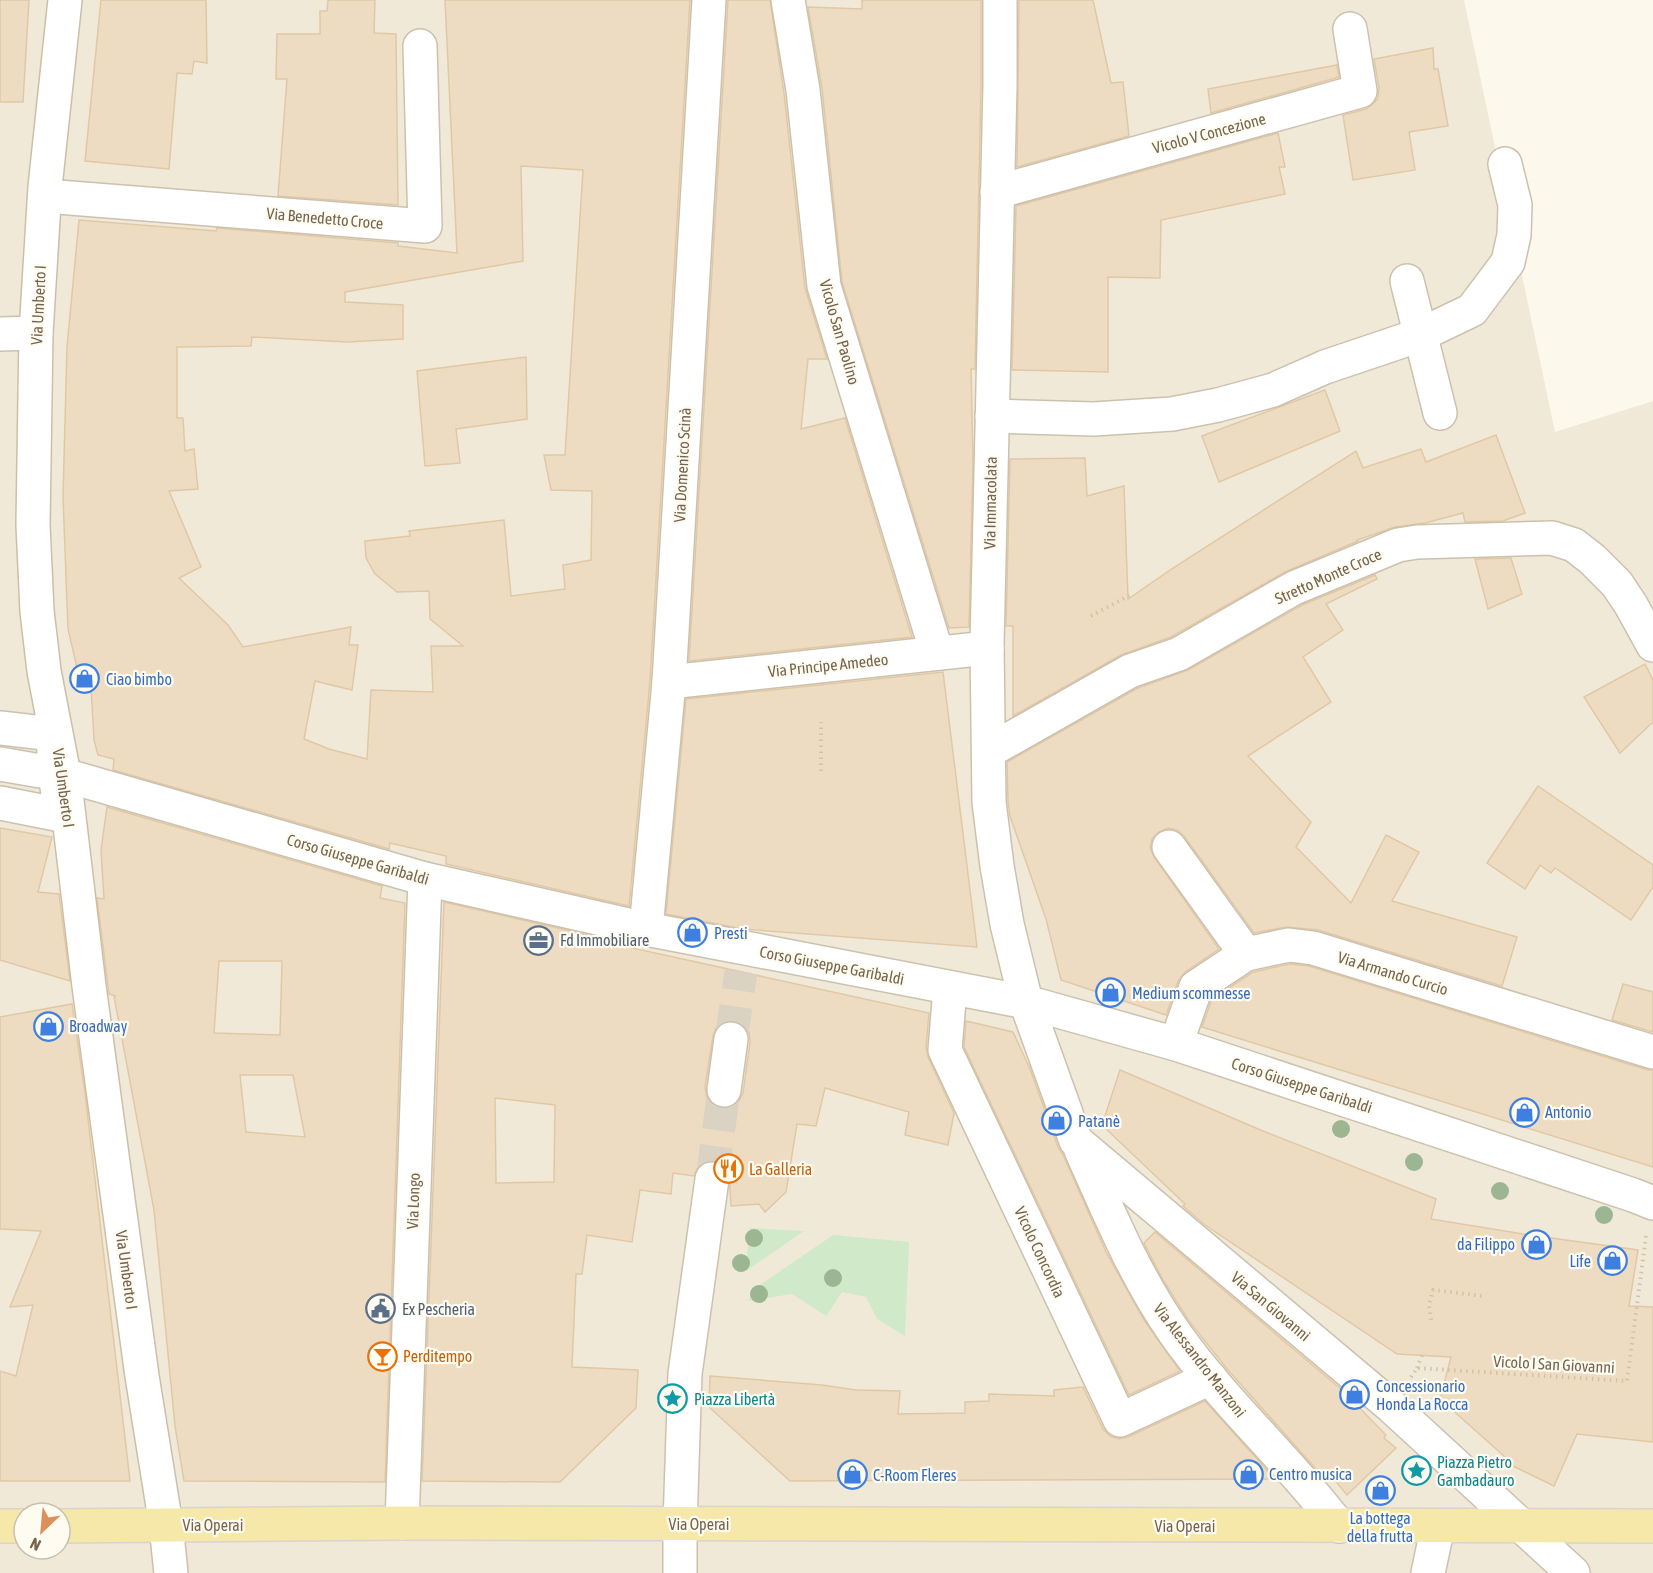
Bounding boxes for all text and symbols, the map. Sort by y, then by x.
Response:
street label: Vicolo V Concezione [1150,109,1268,157]
street label: Via Benedetto Croce [266,204,384,232]
street label: Via Umberto I [27,265,49,345]
street label: Vicolo San Paolino [816,277,864,387]
street label: Via Domenico Scinà [670,407,694,523]
street label: Via Immacolata [980,456,1000,550]
street label: Stretto Monte Croce [1272,544,1384,608]
street label: Via Principe Amedeo [767,650,889,681]
shop icon: Ciao bimbo [69,663,101,695]
place label: Ciao bimbo [106,670,172,688]
street label: Via Umberto I [50,747,78,829]
street label: Corso Giuseppe Garibaldi [285,830,431,889]
shop icon: Presti [677,917,709,949]
office icon: Fd Immobiliare [523,924,555,956]
place label: Presti [714,924,748,942]
place label: Fd Immobiliare [560,931,649,949]
street label: Corso Giuseppe Garibaldi [758,942,906,989]
street label: Via Armando Curcio [1336,948,1450,998]
shop icon: Medium scommesse [1095,977,1127,1009]
place label: Medium scommesse [1132,984,1251,1002]
shop icon: Broadway [32,1010,64,1042]
place label: Broadway [69,1017,128,1036]
street label: Corso Giuseppe Garibaldi [1229,1054,1375,1117]
shop icon: Antonio [1508,1096,1540,1128]
place label: Antonio [1545,1103,1592,1121]
shop icon: Patanè [1041,1105,1073,1137]
place label: Patanè [1078,1112,1120,1130]
restaurant icon: La Galleria [712,1153,744,1185]
place label: La Galleria [749,1160,812,1178]
street label: Via Longo [403,1172,424,1230]
street label: Vicolo Concordia [1011,1204,1069,1300]
shop icon: da Filippo [1520,1228,1552,1260]
street label: Via Umberto I [113,1229,141,1311]
place label: da Filippo [1457,1235,1515,1254]
shop icon: Life [1596,1245,1628,1277]
place label: Life [1569,1252,1591,1270]
street label: Via San Giovanni [1228,1268,1314,1344]
public building icon: Ex Pescheria [365,1293,397,1325]
place label: Ex Pescheria [402,1300,475,1318]
street label: Via Alessandro Manzoni [1150,1300,1250,1420]
bar icon: Perditempo [366,1340,398,1372]
place label: Perditempo [403,1347,472,1366]
street label: Vicolo I San Giovanni [1493,1352,1615,1376]
place label: Concessionario Honda La Rocca [1376,1377,1468,1413]
shop icon: Concessionario Honda La Rocca [1339,1379,1371,1411]
place icon: Piazza Libertà [657,1383,689,1415]
place label: Piazza Libertà [694,1390,775,1408]
place label: Piazza Pietro Gambadauro [1437,1453,1514,1489]
place icon: Piazza Pietro Gambadauro [1400,1455,1432,1487]
shop icon: Centro musica [1232,1458,1264,1490]
shop icon: C-Room Fleres [836,1459,868,1491]
place label: Centro musica [1269,1465,1352,1483]
place label: C-Room Fleres [873,1466,957,1484]
shop icon: La bottega della frutta [1364,1474,1396,1506]
north arrow [12,1501,72,1561]
place label: La bottega della frutta [1347,1509,1413,1545]
street label: Via Operai [669,1515,729,1534]
street label: Via Operai [183,1516,243,1535]
street label: Via Operai [1155,1517,1215,1536]
text: N [27,1534,44,1555]

